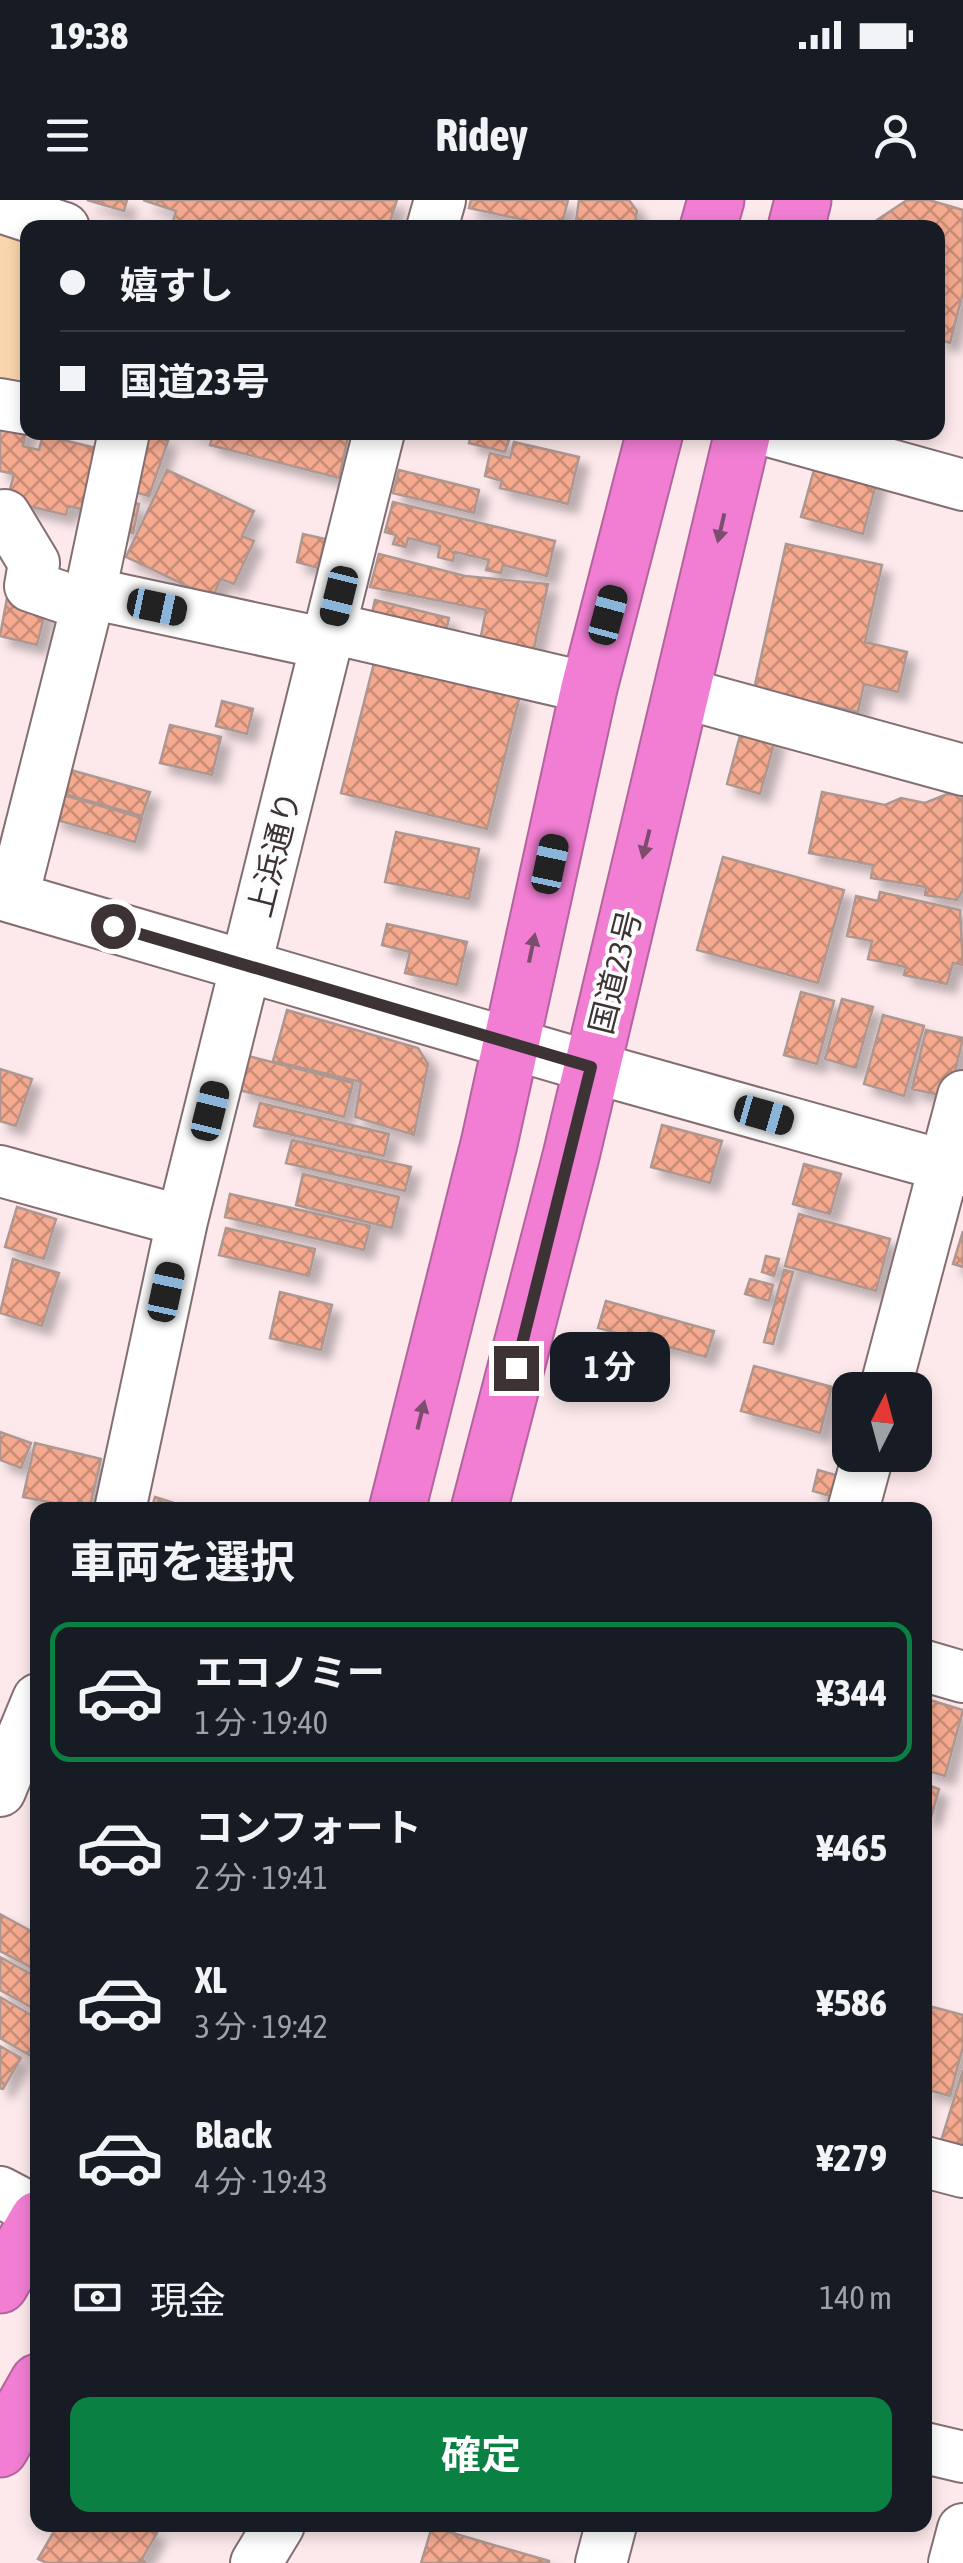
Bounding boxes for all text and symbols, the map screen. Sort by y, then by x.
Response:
text: 19:38 [50,14,128,57]
icon: menu [40,108,95,163]
icon: person [868,108,923,163]
text: Ridey [435,109,528,161]
text: 嬉すし [120,264,234,307]
text: 国道23号 [120,360,270,403]
one-way arrow [713,512,728,543]
car [317,563,361,629]
car [586,582,630,648]
car [125,586,189,628]
street label: 上浜通り [241,787,307,921]
one-way arrow [638,829,653,860]
car [529,832,571,896]
route start [91,904,136,949]
street label: 国道23号 [582,906,648,1038]
one-way arrow [524,932,540,963]
car [188,1078,232,1144]
car [731,1092,797,1138]
car [145,1260,187,1324]
callout: 1 分 [551,1333,671,1403]
route end [494,1346,539,1391]
text: 1 分 [584,1348,636,1385]
north arrow [832,1372,932,1472]
map controls [832,1372,932,1472]
one-way arrow [414,1399,429,1430]
text: 車両を選択 [70,1536,295,1588]
icon: car [75,1647,165,1737]
text: エコノミー [195,1651,385,1694]
text: ¥344 [817,1671,887,1714]
text: 1 分 · 19:40 [195,1704,328,1741]
icon: car [75,1802,165,1892]
text: コンフォート [195,1806,422,1849]
text: ¥465 [817,1826,887,1869]
text: 2 分 · 19:41 [195,1859,328,1896]
icon: car [75,1957,165,2047]
text: XL [195,1958,227,2001]
text: ¥586 [817,1981,887,2024]
text: 3 分 · 19:42 [195,2008,328,2045]
icon: car [75,2112,165,2202]
text: Black [195,2113,272,2156]
text: ¥279 [817,2136,887,2179]
text: 4 分 · 19:43 [195,2163,328,2200]
icon: cash [70,2270,125,2325]
text: 現金 [150,2279,226,2322]
text: 140 m [819,2279,892,2316]
button: 確定 [70,2397,892,2512]

